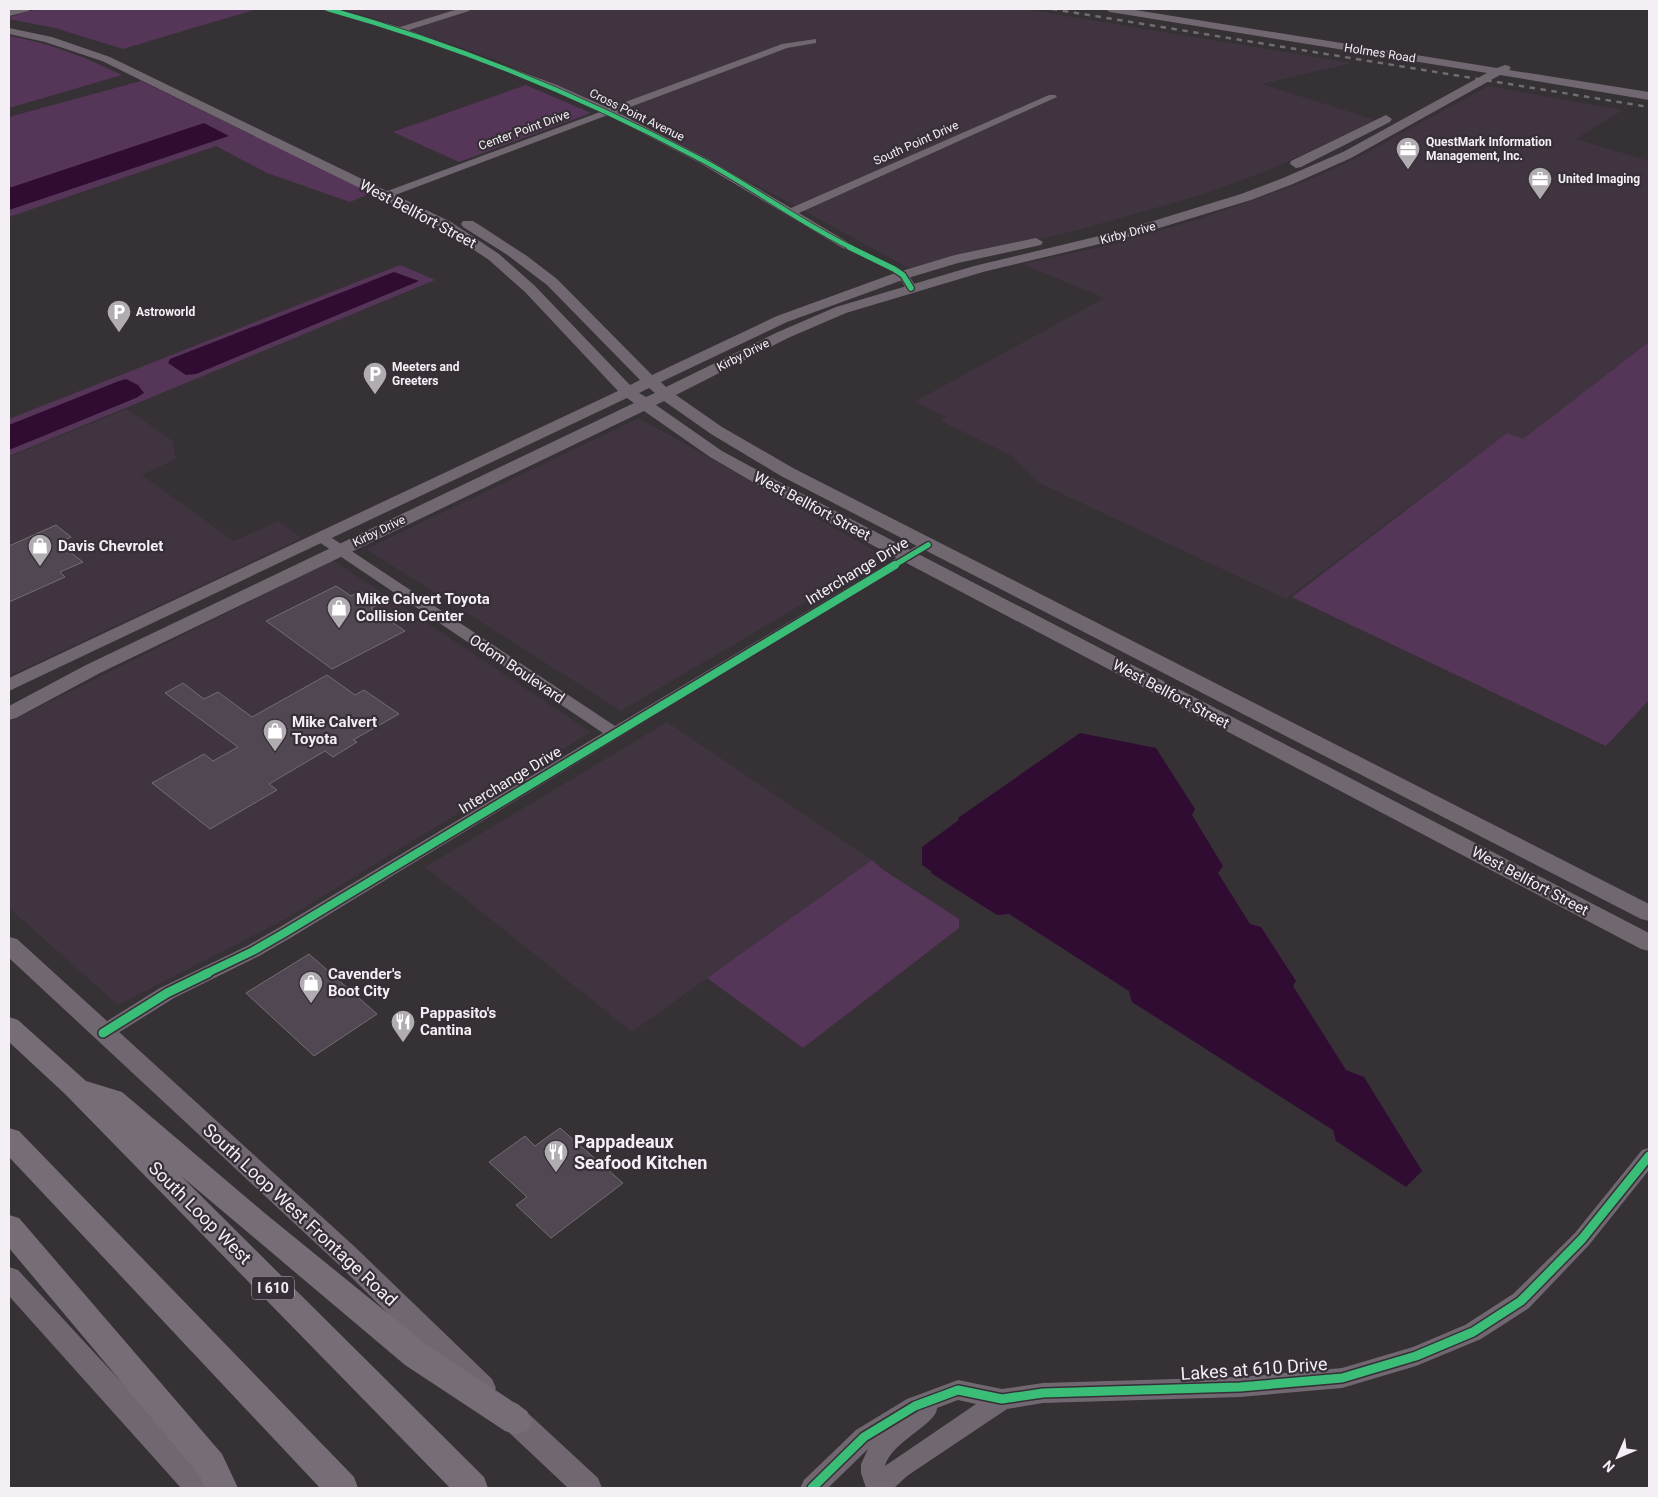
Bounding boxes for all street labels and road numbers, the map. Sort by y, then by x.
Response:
street label: Holmes Road [1343,40,1417,66]
street label: Cross Point Avenue [587,86,687,144]
street label: Center Point Drive [477,107,571,153]
street label: South Point Drive [871,118,961,168]
street label: West Bellfort Street [357,176,479,252]
street label: Kirby Drive [1099,219,1157,247]
street label: Kirby Drive [715,336,771,374]
street label: West Bellfort Street [751,468,873,544]
street label: Kirby Drive [350,512,408,550]
street label: Interchange Drive [802,533,912,609]
street label: Odom Boulevard [466,631,568,707]
street label: West Bellfort Street [1110,656,1232,732]
street label: Interchange Drive [455,742,565,818]
street label: West Bellfort Street [1469,843,1591,919]
street label: South Loop West Frontage Road [199,1119,402,1310]
street label: South Loop West [145,1157,256,1268]
road number: I 610 [252,1276,294,1300]
street label: Lakes at 610 Drive [1180,1353,1328,1384]

